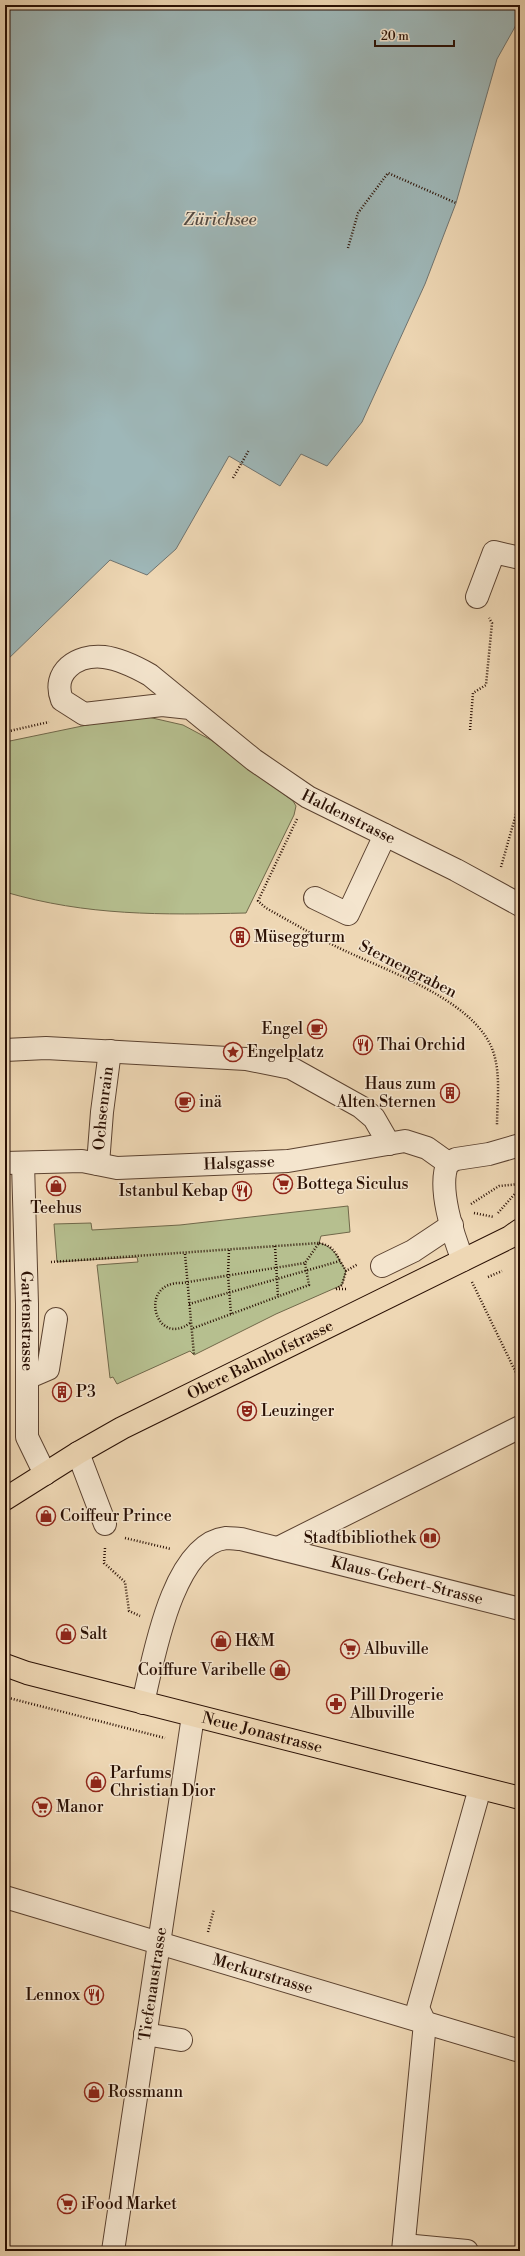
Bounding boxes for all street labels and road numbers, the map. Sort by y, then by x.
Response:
street label: Haldenstrasse [298,785,399,849]
street label: Sternengraben [356,936,461,1003]
street label: Ochsenrain [89,1065,118,1151]
street label: Halsgasse [203,1152,275,1174]
street label: Gartenstrasse [16,1270,37,1371]
street label: Obere Bahnhofstrasse [184,1316,337,1404]
street label: Klaus-Gebert-Strasse [329,1552,485,1609]
street label: Neue Jonastrasse [200,1708,325,1758]
street label: Tiefenaustrasse [135,1926,171,2042]
street label: Merkurstrasse [210,1950,315,1999]

